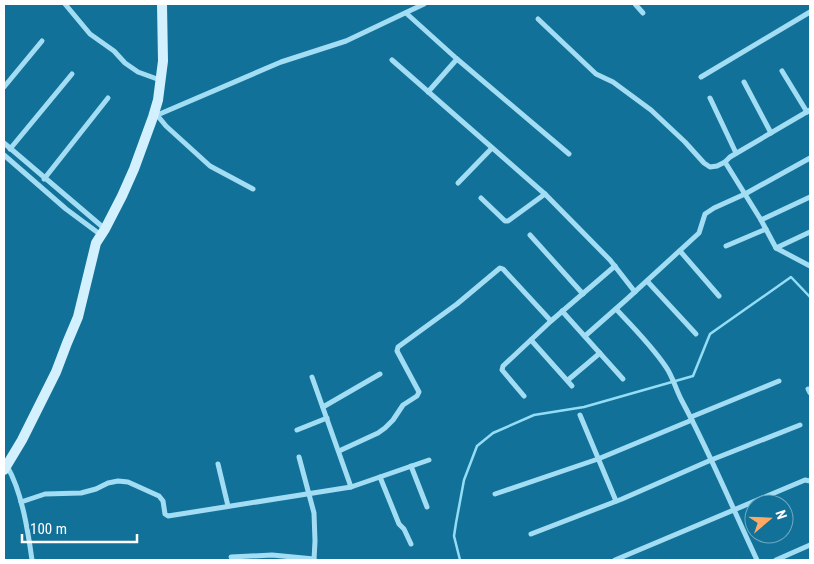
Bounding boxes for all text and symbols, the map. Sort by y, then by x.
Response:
north arrow [744,494,794,544]
text: N [772,508,790,521]
scale bar [22,512,138,544]
text: 100 m [30,520,67,538]

